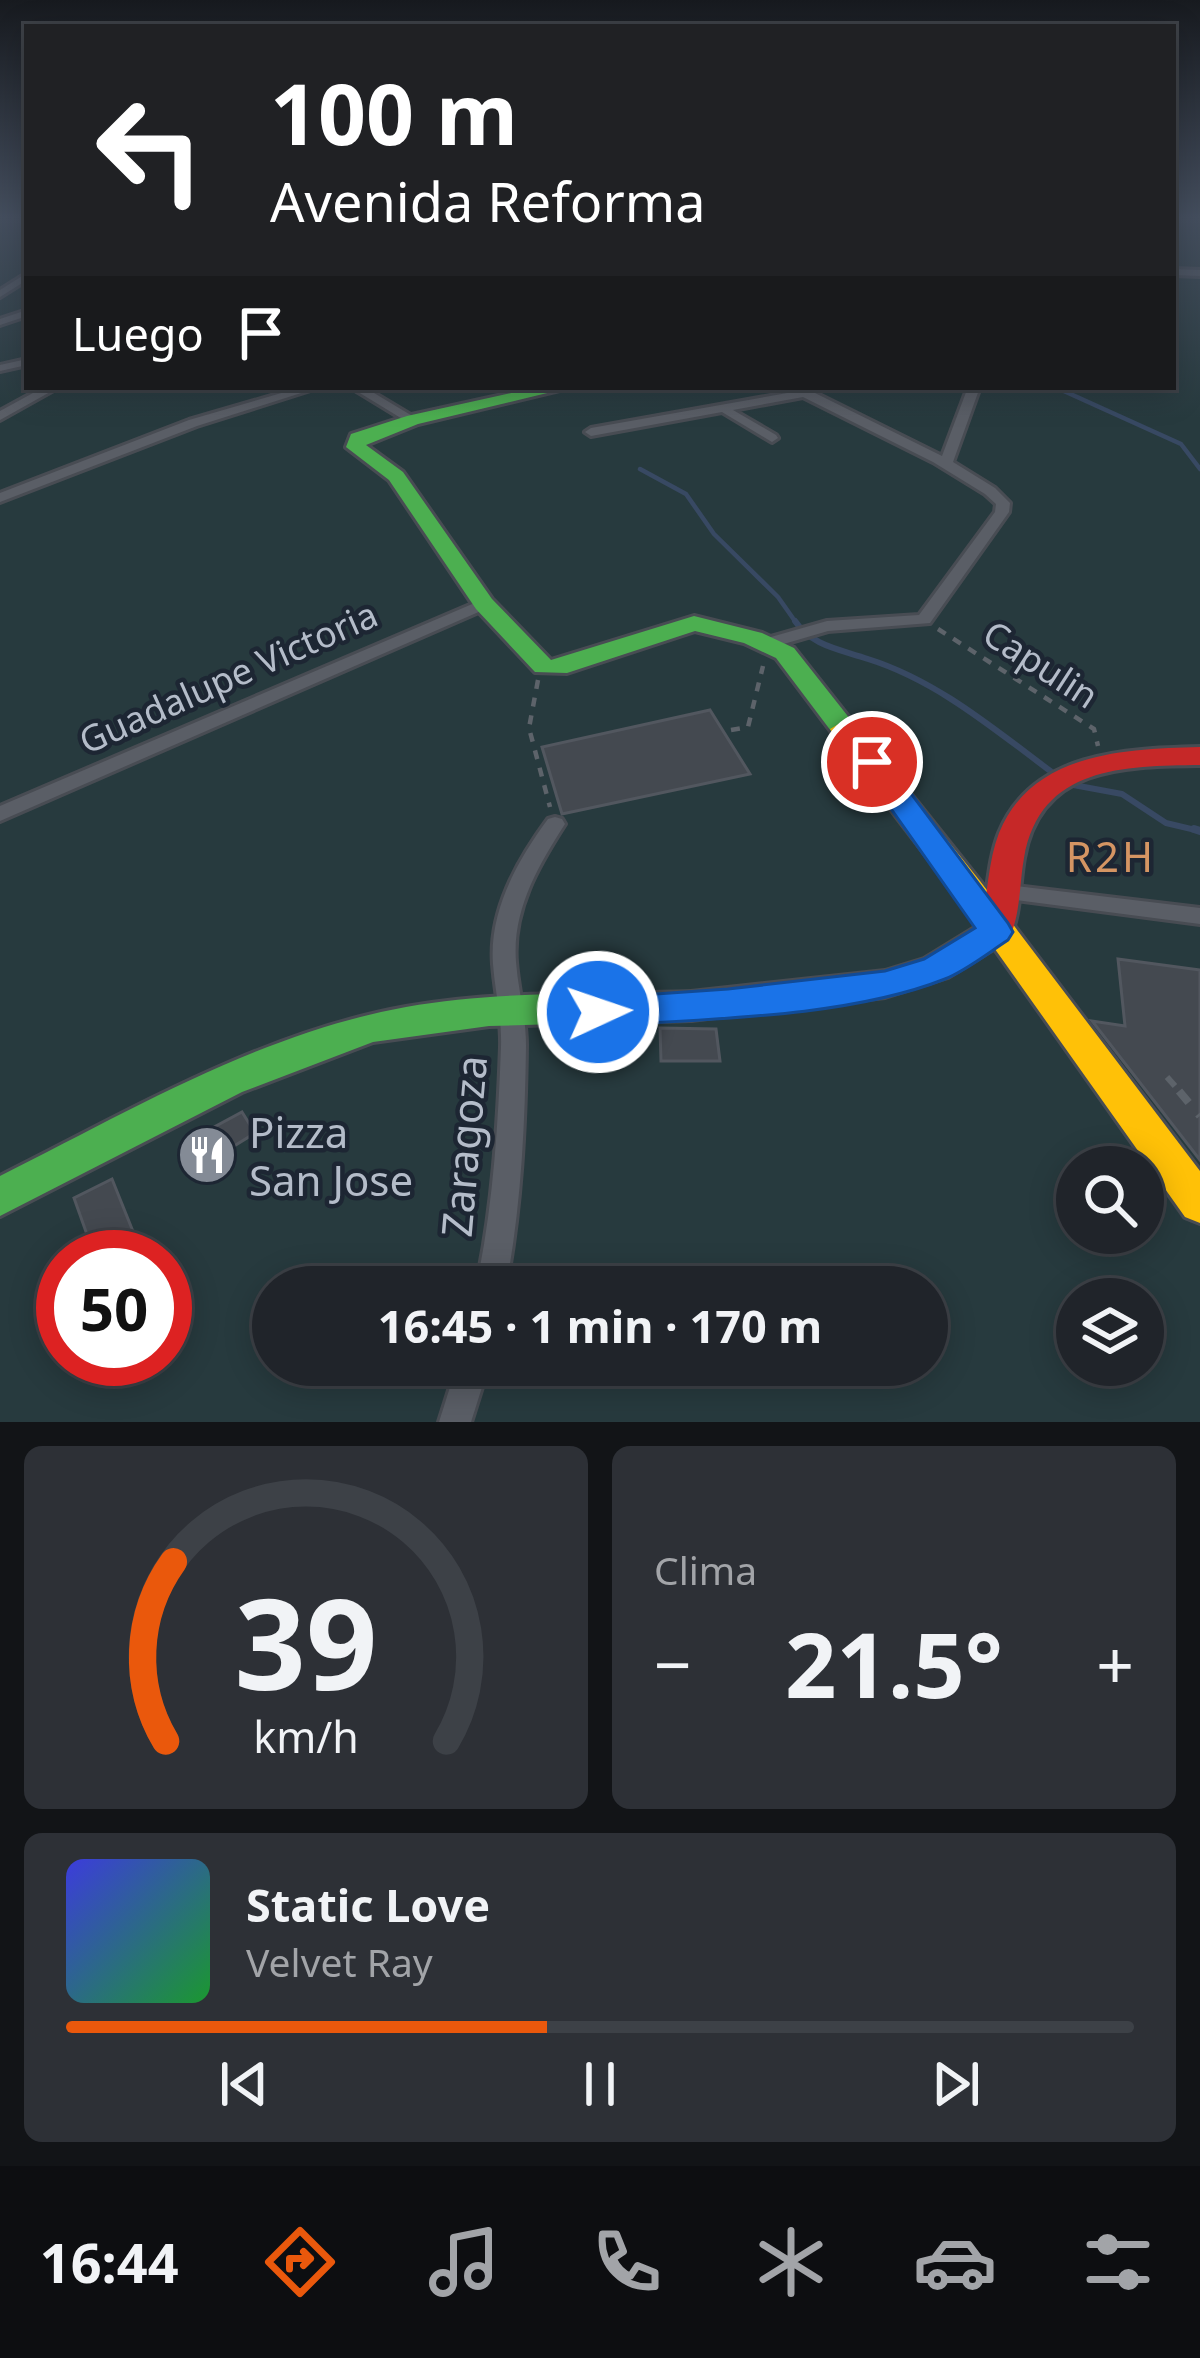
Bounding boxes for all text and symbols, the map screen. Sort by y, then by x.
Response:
text: 100 m [270,55,518,170]
icon: left [72,72,228,228]
text: Avenida Reforma [270,164,706,238]
icon: arrive [228,300,294,366]
text: Luego [72,303,204,364]
street label: Guadalupe Victoria [71,589,385,765]
street label: Capulin [974,609,1108,719]
pin [821,711,923,813]
icon: arrive [839,729,905,795]
district label: R2H [1066,827,1156,884]
position arrow [535,949,661,1075]
street label: Zaragoza [427,1053,499,1239]
place label: Pizza San Jose [249,1103,413,1208]
restaurant icon: Pizza San Jose [176,1124,238,1186]
map controls [1056,1146,1164,1386]
button: search [1056,1146,1164,1254]
speed limit sign: 50 [36,1230,192,1386]
button: layers [1056,1278,1164,1386]
text: 16:45 · 1 min · 170 m [378,1295,822,1356]
text: Clima [654,1543,757,1596]
text: 39 [235,1557,377,1727]
text: 21.5° [785,1602,1003,1724]
text: − [654,1618,692,1708]
text: + [1096,1618,1134,1708]
text: km/h [253,1706,359,1765]
text: Static Love [246,1874,490,1935]
text: Velvet Ray [246,1935,433,1988]
icon: previous [211,2051,277,2117]
icon: pause [567,2051,633,2117]
icon: next [923,2051,989,2117]
icon: directions [258,2220,342,2304]
icon: music [422,2220,506,2304]
icon: phone [585,2220,669,2304]
icon: climate [749,2220,833,2304]
icon: car [913,2220,997,2304]
icon: filters [1076,2220,1160,2304]
text: 16:44 [40,2225,179,2299]

